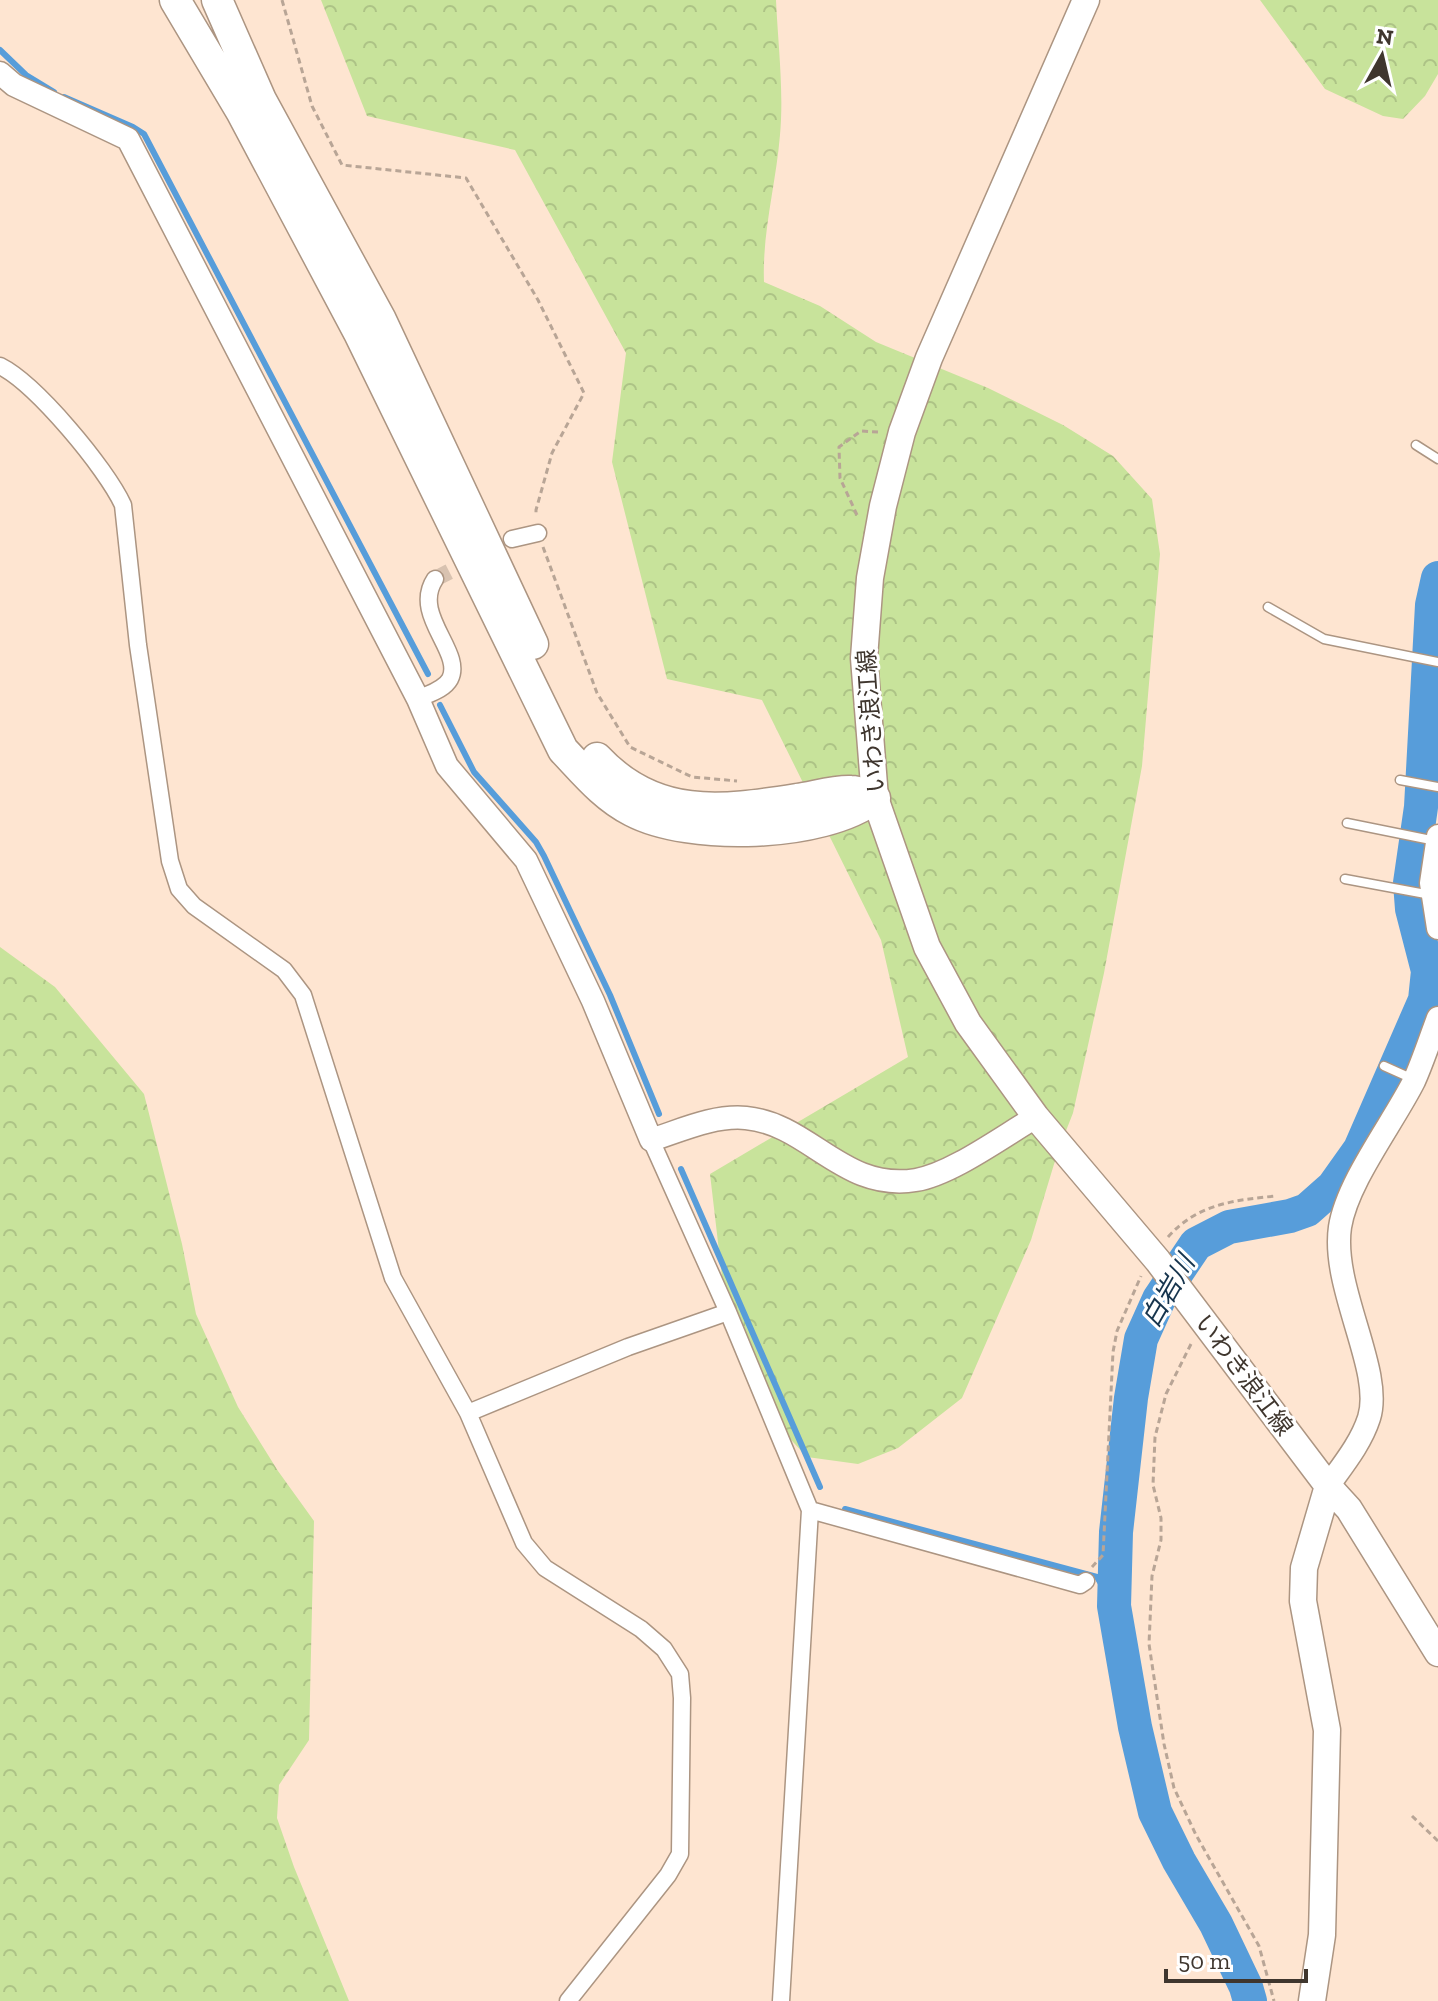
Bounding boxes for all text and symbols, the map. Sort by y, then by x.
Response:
north arrow [1342,16,1422,96]
text: N [1375,22,1395,51]
street label: いわき浪江線 [851,648,890,794]
water label: 白岩川 [1135,1247,1203,1333]
street label: いわき浪江線 [1189,1308,1299,1441]
scale bar [1166,1933,1306,1983]
text: 50 m [1178,1946,1231,1975]

